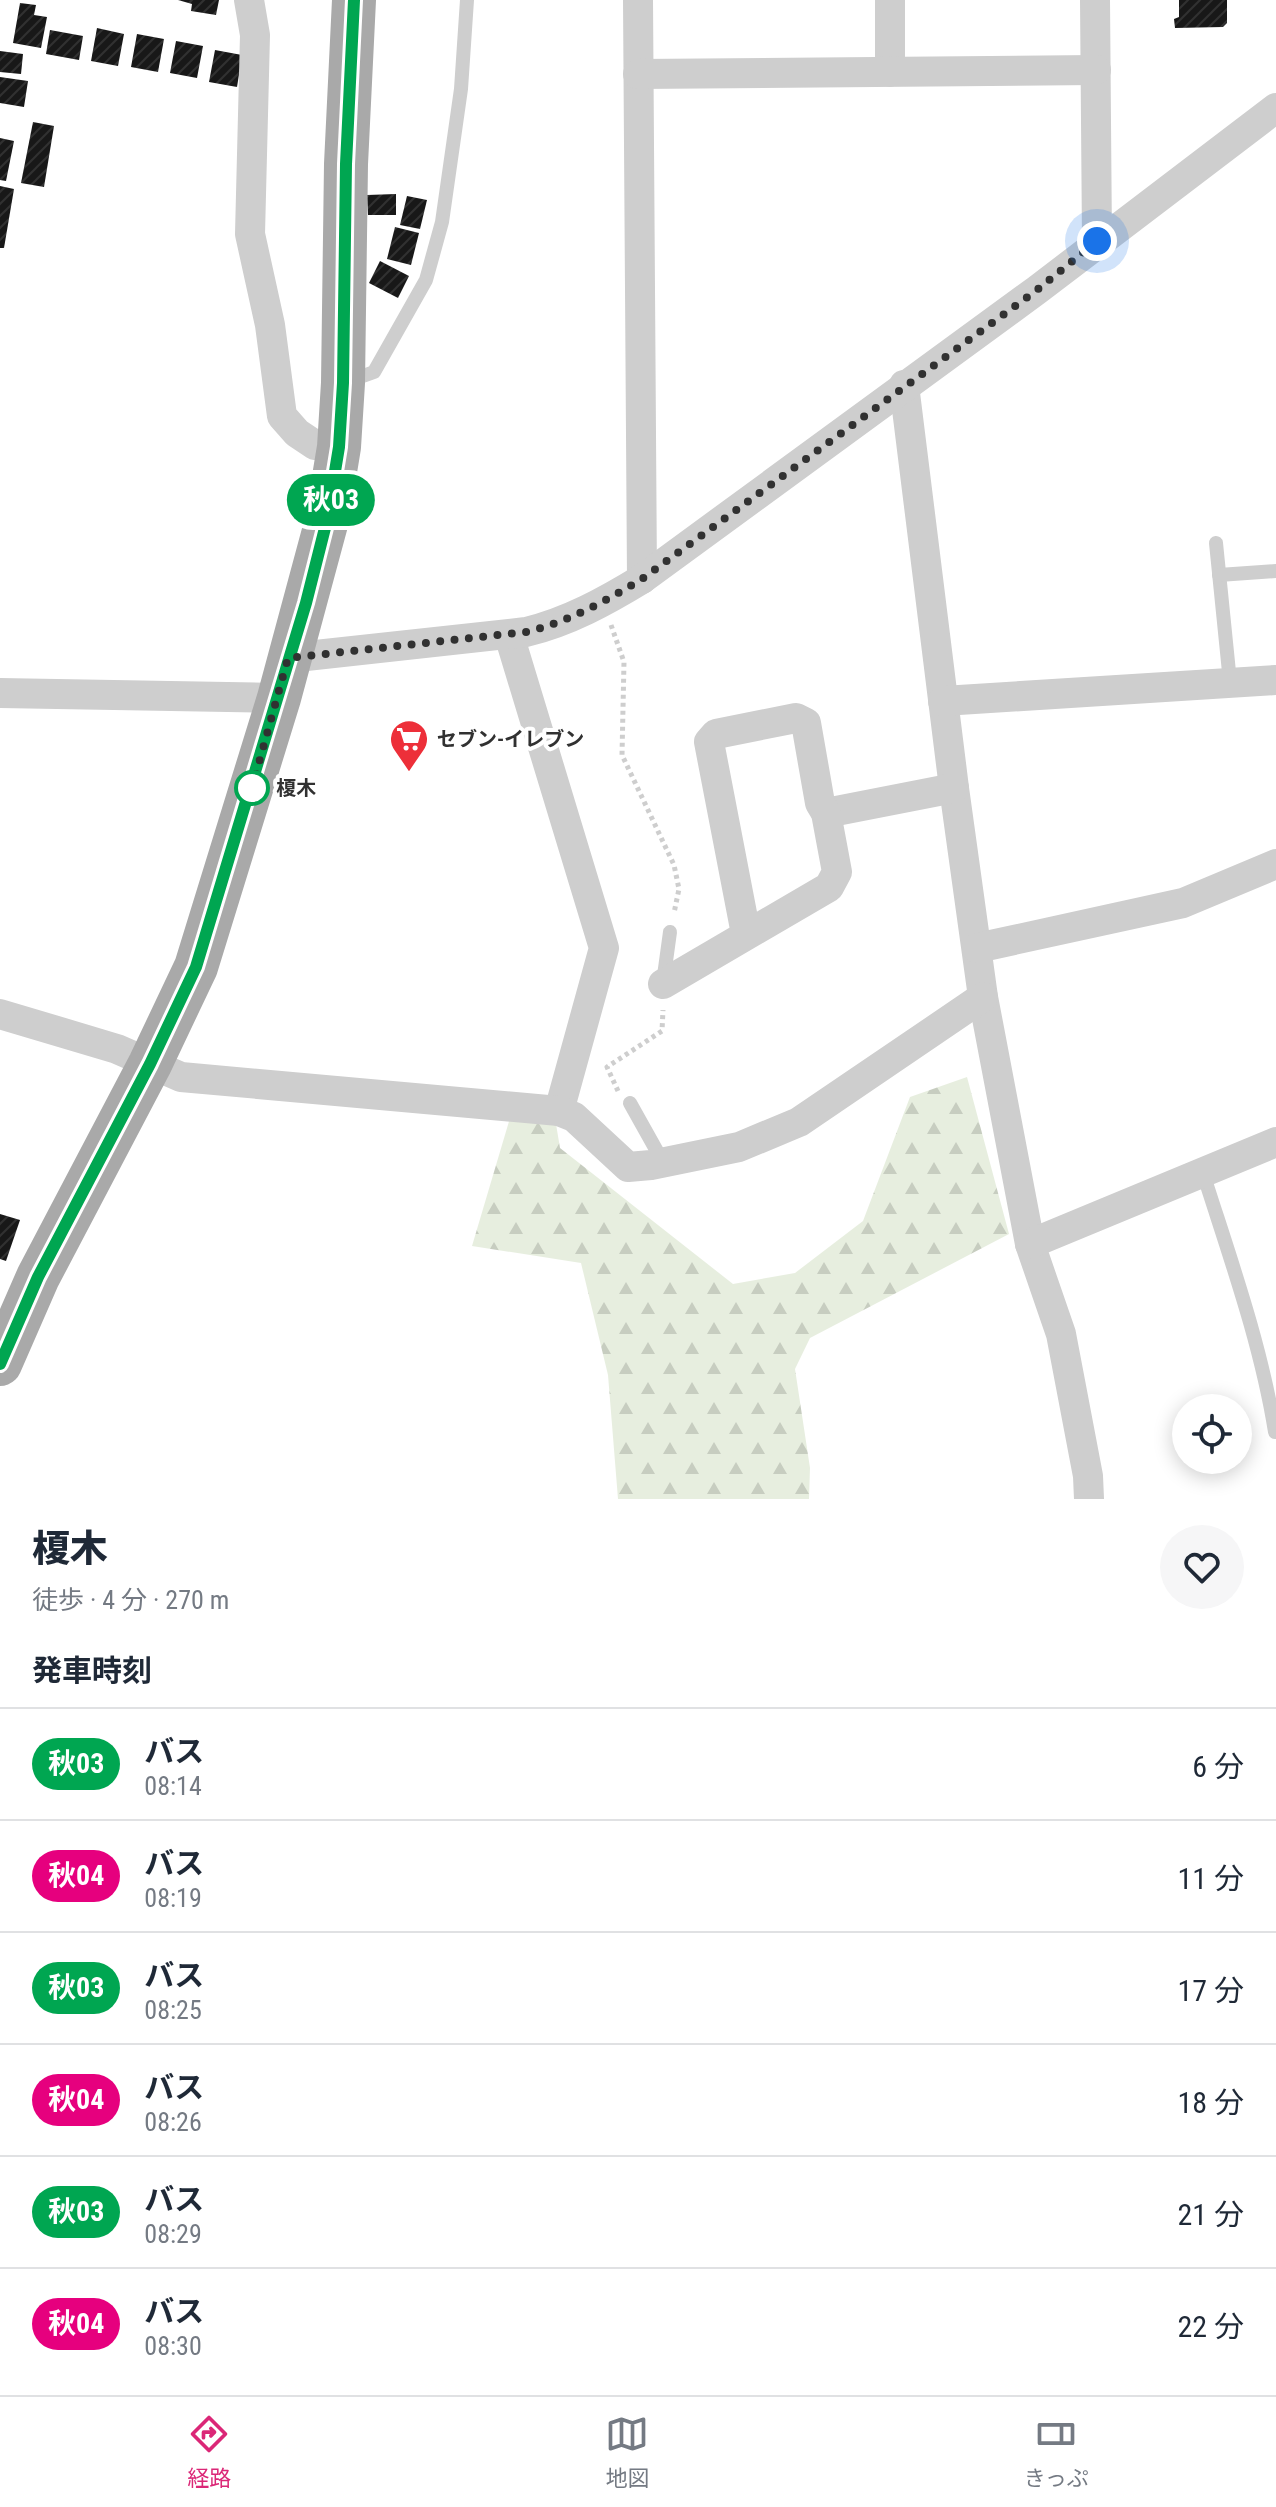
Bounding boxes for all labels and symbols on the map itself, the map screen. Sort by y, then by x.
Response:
your location [1077,221,1117,261]
line badge: 秋03 [285,474,377,526]
supermarket icon: セブン-イレブン [388,718,430,773]
place label: セブン-イレブン [437,727,584,751]
marker: 榎木 [235,771,269,805]
place label: 榎木 [276,776,316,800]

